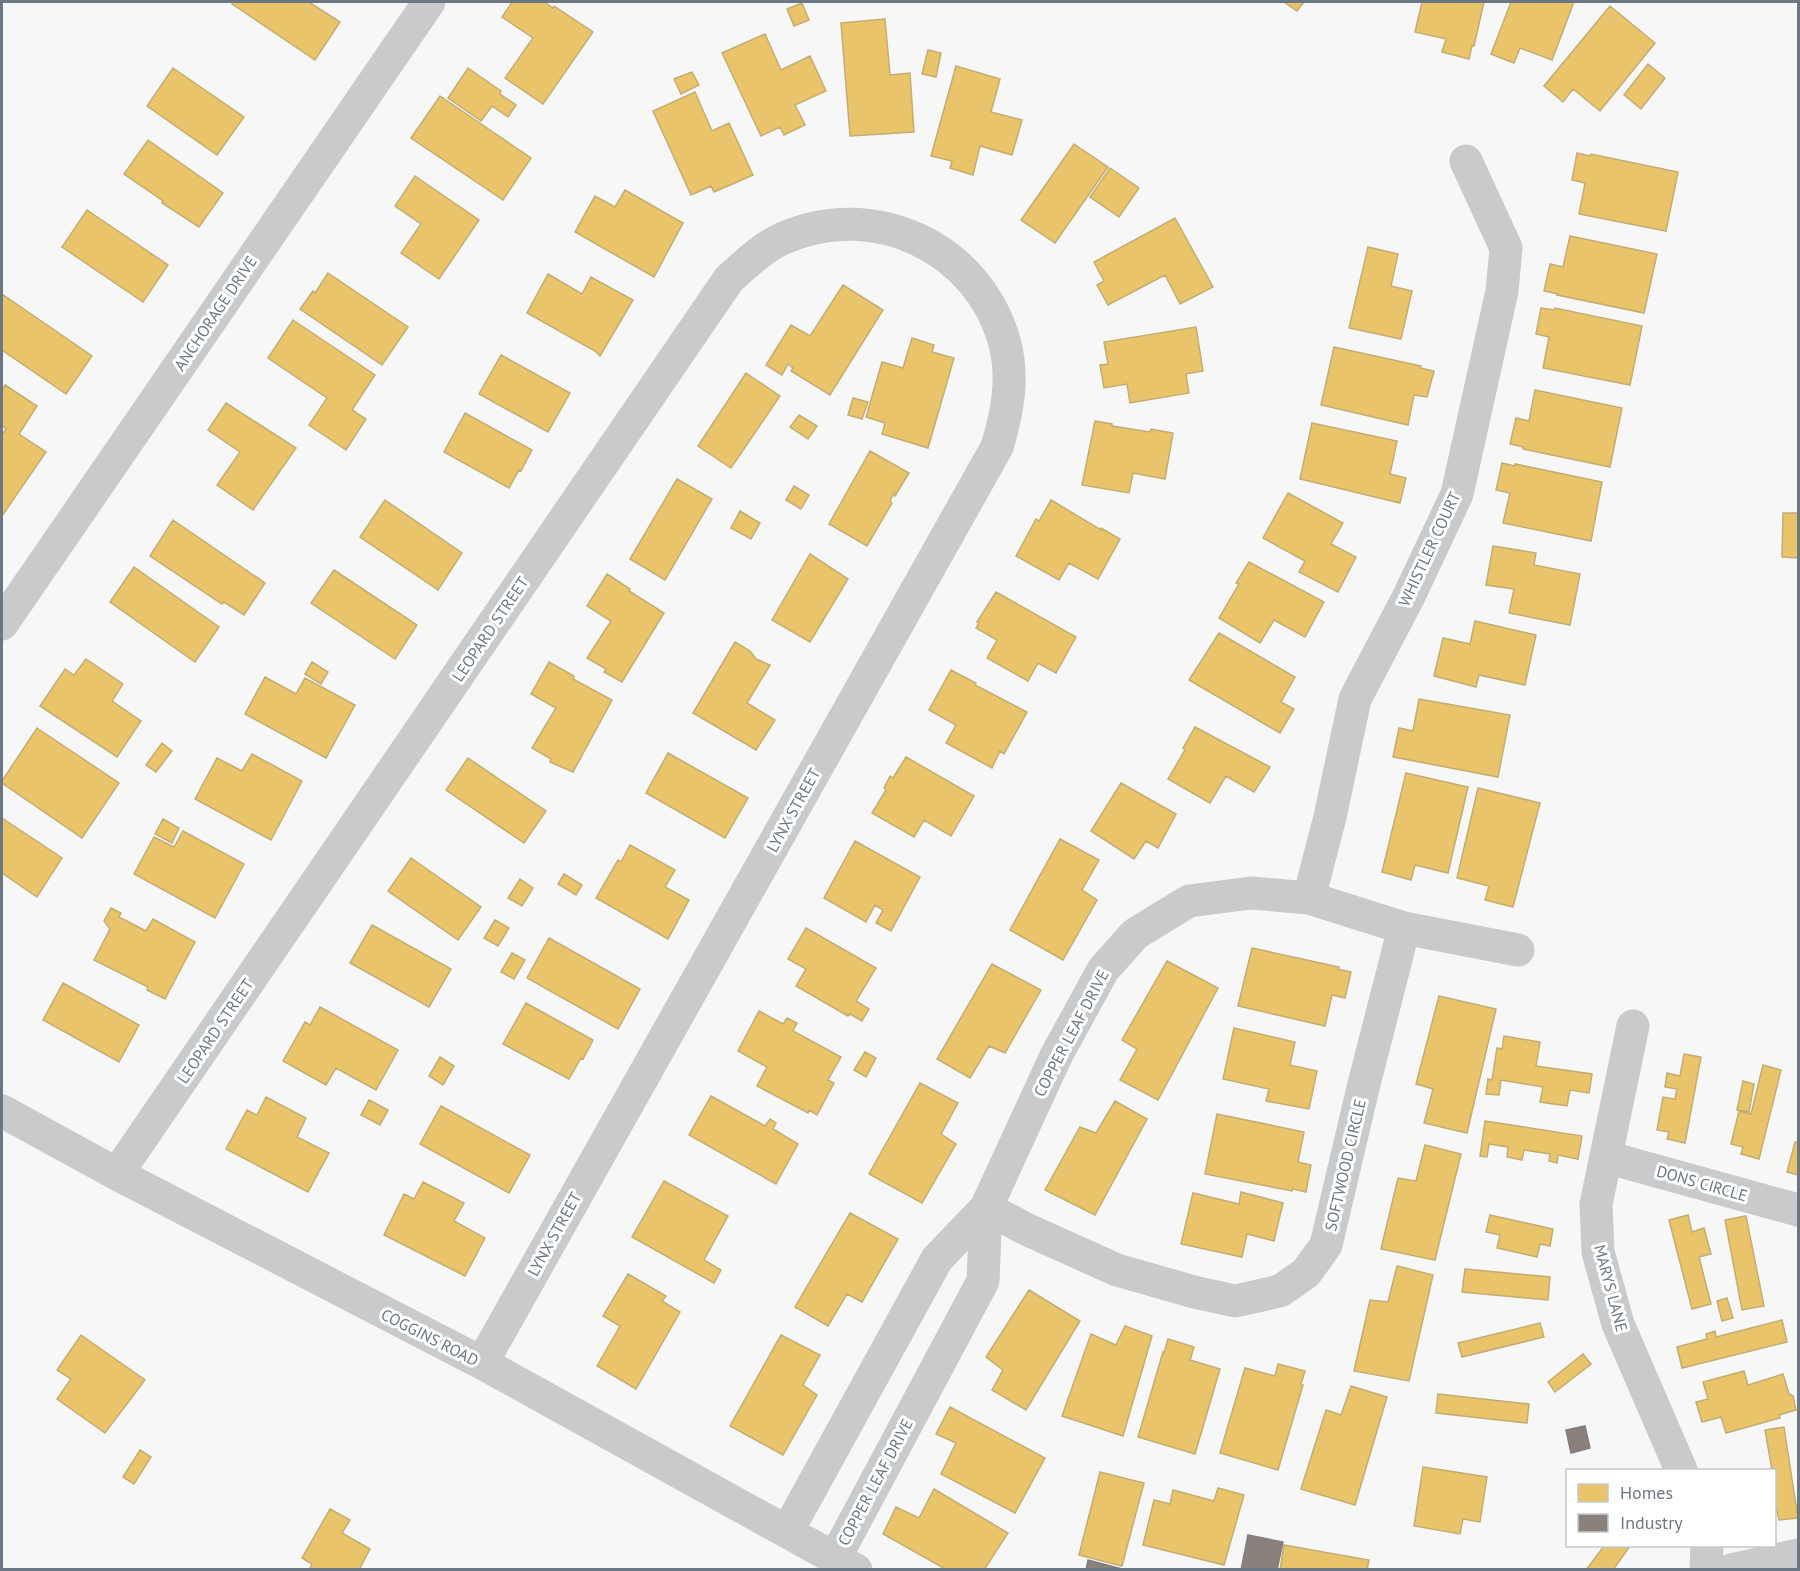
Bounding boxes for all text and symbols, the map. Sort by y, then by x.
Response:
street label: ANCHORAGE DRIVE [169,252,261,374]
street label: WHISTLER COURT [1394,488,1464,610]
street label: LEOPARD STREET [448,573,533,685]
street label: LYNX STREET [762,764,824,855]
street label: COPPER LEAF DRIVE [1029,966,1113,1100]
street label: LEOPARD STREET [173,975,258,1087]
street label: SOFTWOOD CIRCLE [1320,1097,1370,1233]
street label: DONS CIRCLE [1654,1160,1750,1206]
street label: LYNX STREET [523,1188,585,1279]
street label: MARYS LANE [1590,1242,1632,1334]
street label: COGGINS ROAD [378,1304,482,1370]
street label: COPPER LEAF DRIVE [833,1415,917,1549]
legend [1566,1469,1776,1547]
text: Homes [1620,1481,1673,1504]
text: Industry [1620,1511,1683,1534]

